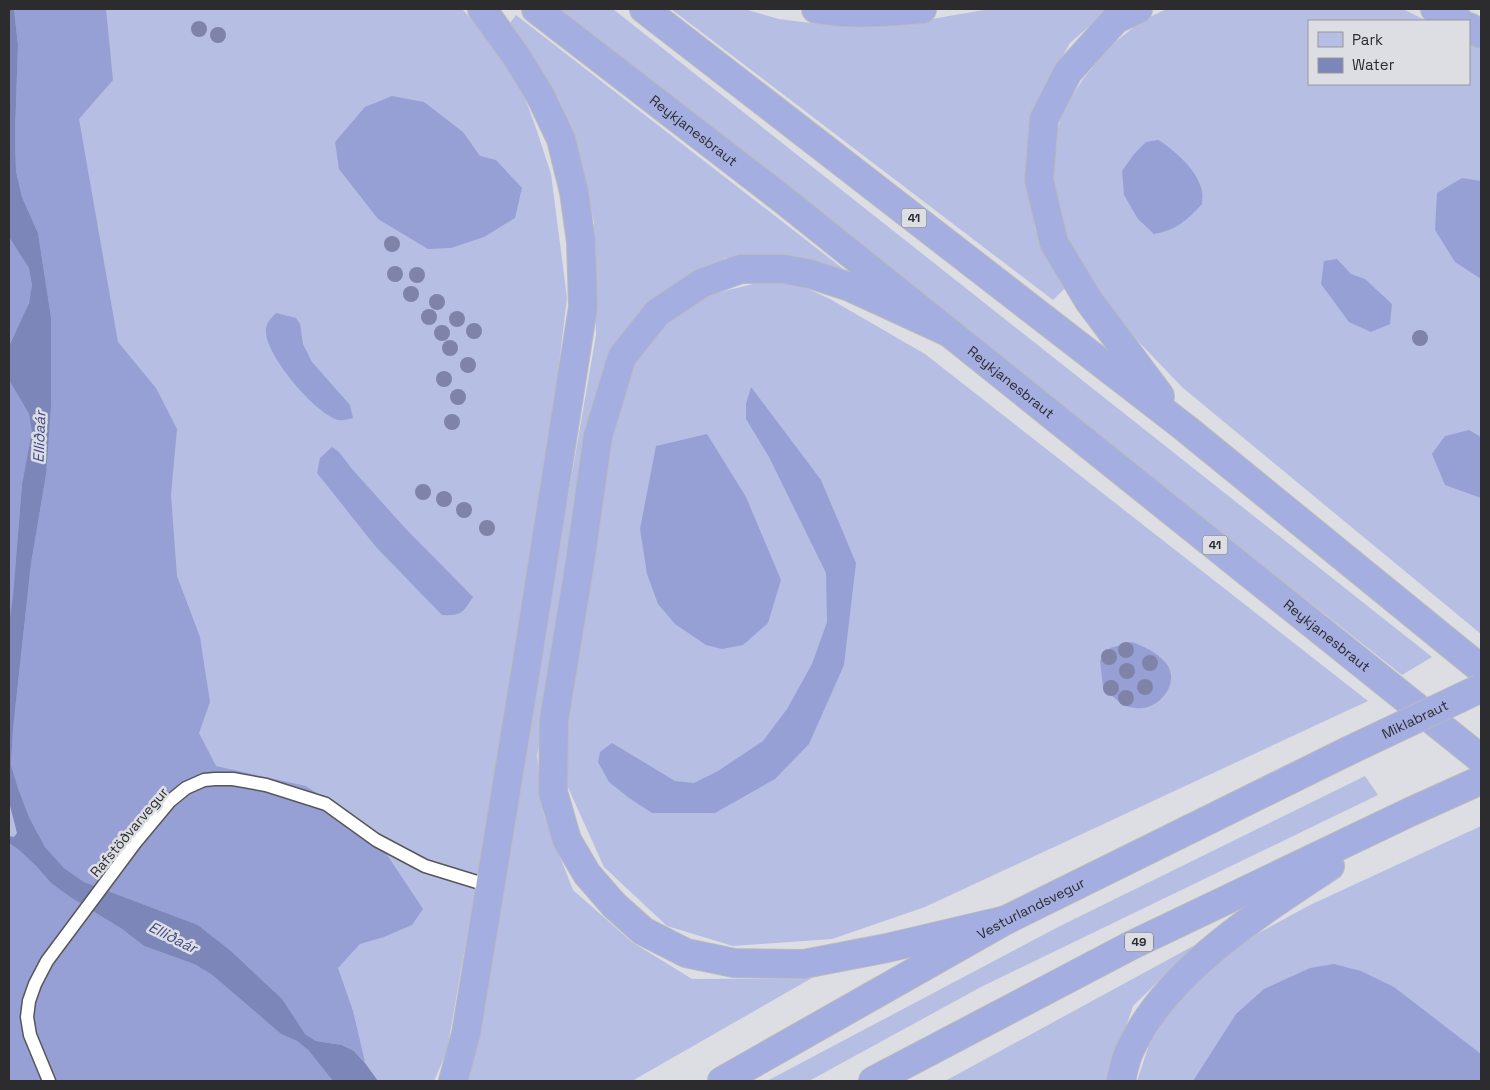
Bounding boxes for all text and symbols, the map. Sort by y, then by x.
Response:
legend [1308,20,1470,85]
text: Park [1352,30,1383,49]
text: Water [1352,55,1395,74]
street label: Reykjanesbraut [646,91,741,170]
road number: 41 [902,208,926,228]
street label: Reykjanesbraut [964,342,1058,422]
water label: Elliðaár [29,410,49,463]
road number: 41 [1202,536,1228,554]
street label: Reykjanesbraut [1280,595,1374,676]
street label: Miklabraut [1379,696,1451,743]
street label: Rafstöðvarvegur [86,783,172,881]
street label: Vesturlandsvegur [974,873,1088,944]
water label: Elliðaár [146,917,201,958]
road number: 49 [1125,932,1153,952]

